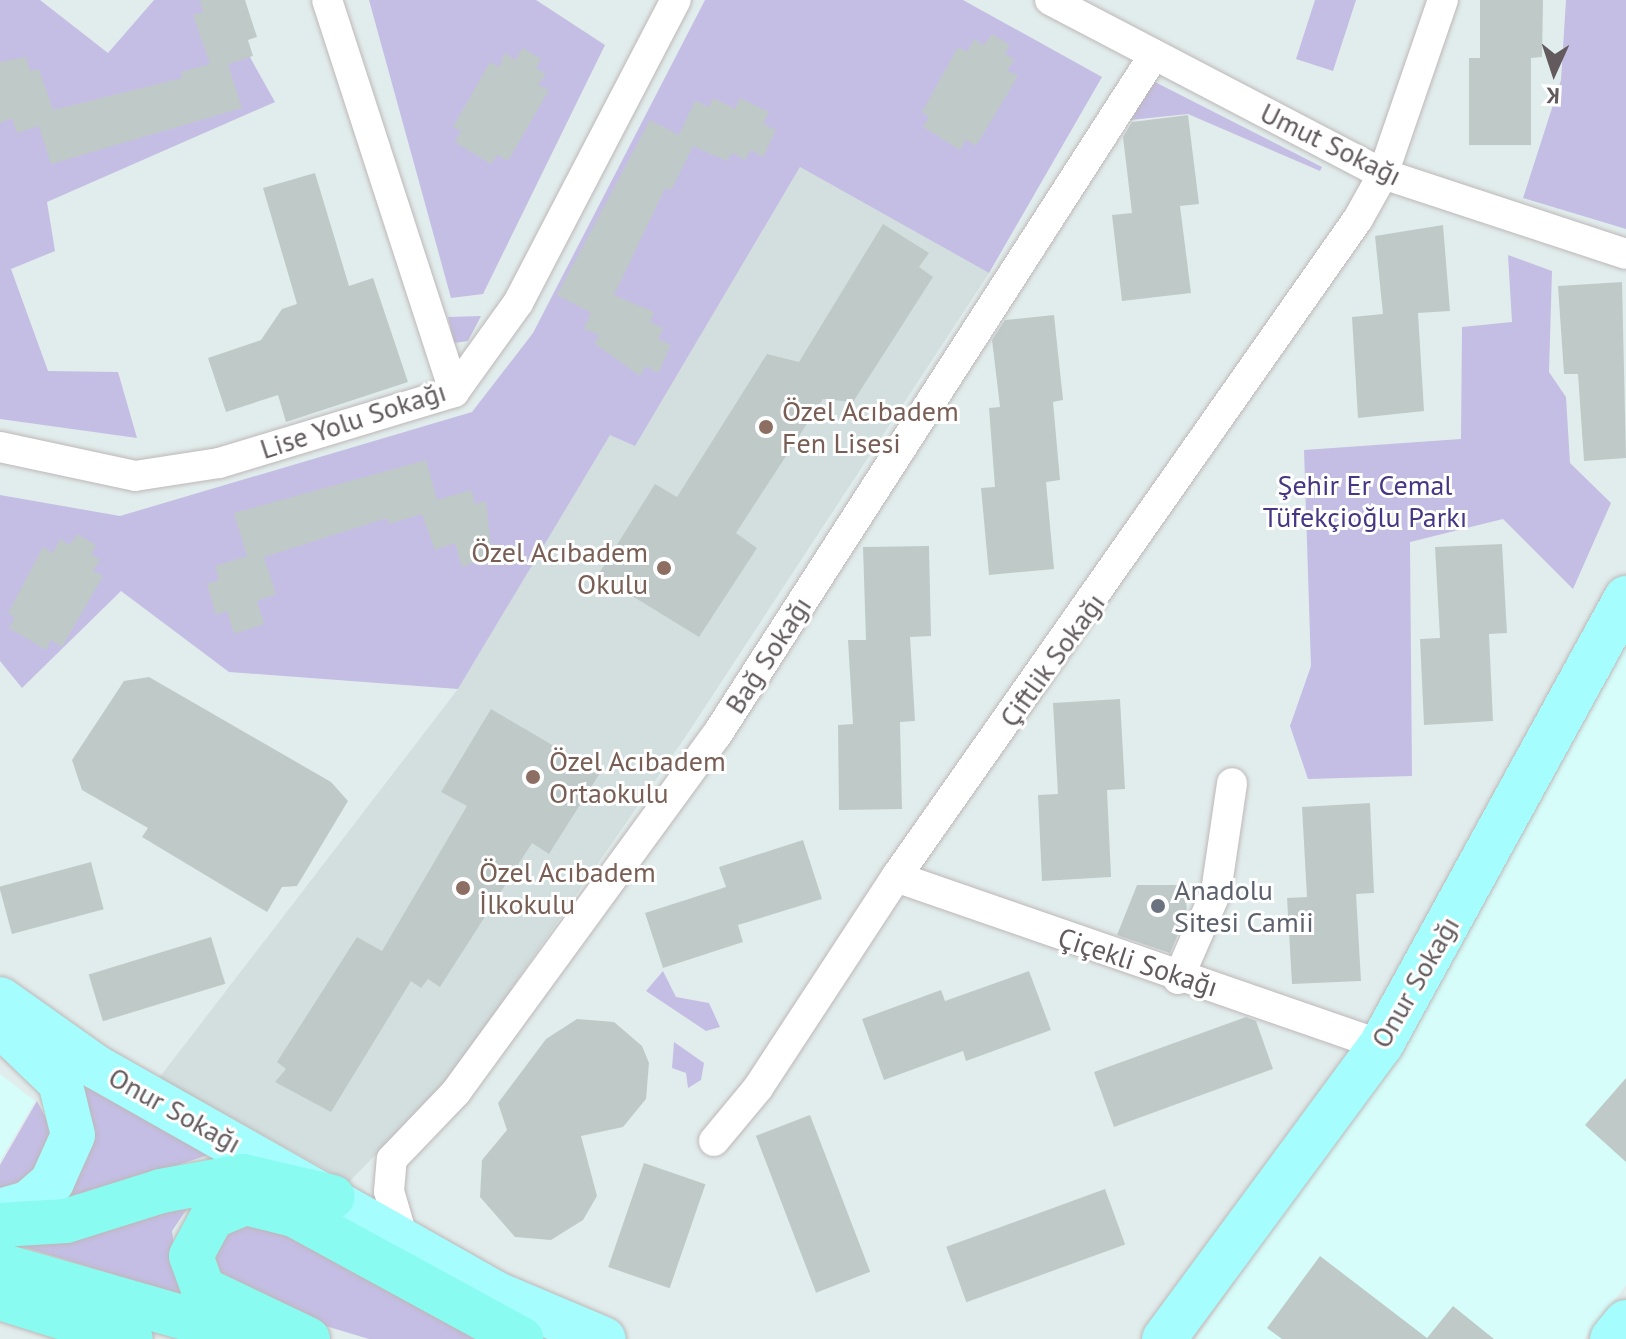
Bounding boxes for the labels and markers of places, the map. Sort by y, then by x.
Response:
place label: Özel Acıbadem Fen Lisesi [782,394,960,460]
marker: Özel Acıbadem Fen Lisesi [757,418,775,436]
place label: Özel Acıbadem Okulu [470,535,648,601]
marker: Özel Acıbadem Okulu [655,559,673,577]
place label: Özel Acıbadem Ortaokulu [549,744,727,810]
marker: Özel Acıbadem Ortaokulu [524,768,542,786]
place label: Özel Acıbadem İlkokulu [479,855,657,921]
place label: Anadolu Sitesi Camii [1174,873,1314,939]
marker: Özel Acıbadem İlkokulu [454,879,472,897]
marker: Anadolu Sitesi Camii [1149,897,1167,915]

